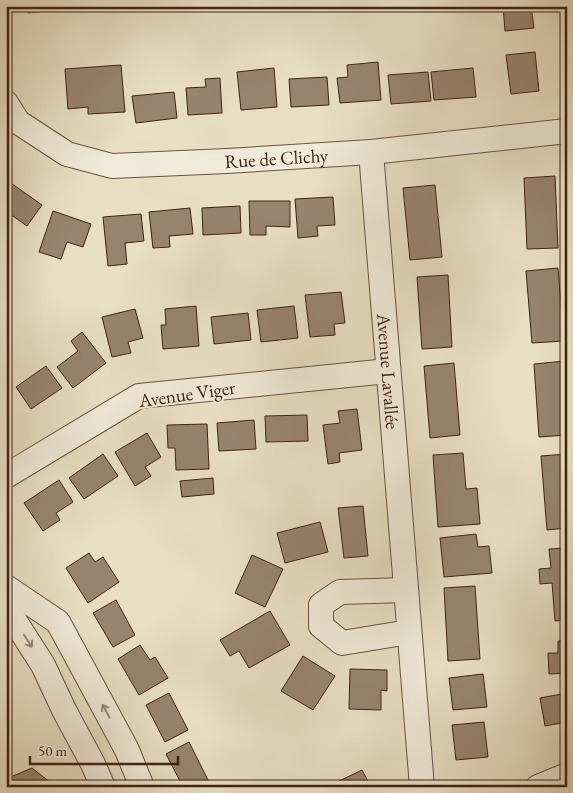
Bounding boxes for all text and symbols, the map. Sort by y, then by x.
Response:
street label: Rue de Clichy [224,142,329,174]
street label: Avenue Lavallée [371,311,406,430]
street label: Avenue Viger [136,375,238,413]
one-way arrow [22,634,33,648]
one-way arrow [101,704,110,719]
scale bar [30,733,178,765]
text: 50 m [38,741,67,760]

